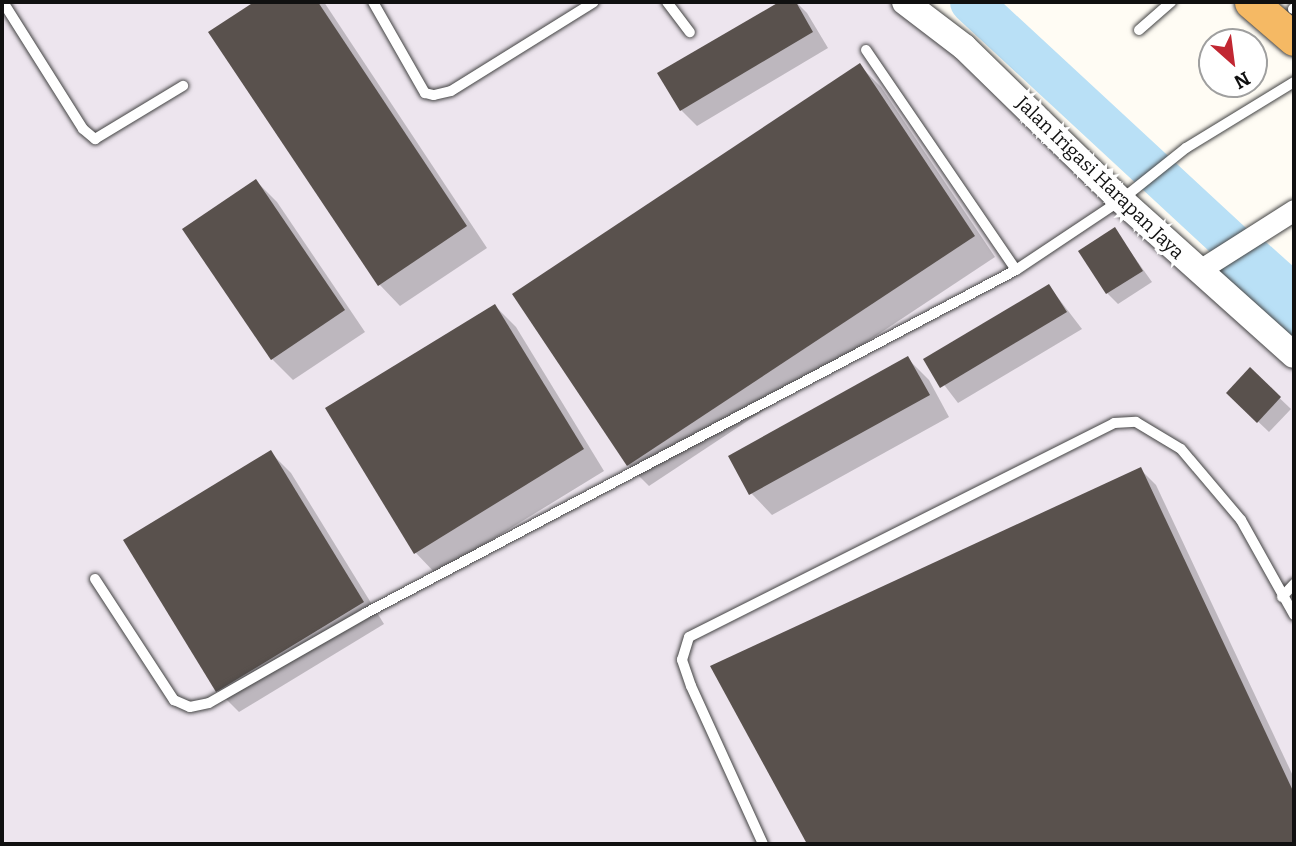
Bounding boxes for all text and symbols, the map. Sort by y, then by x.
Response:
north arrow [1198,28,1268,98]
text: N [1230,67,1254,94]
street label: Jalan Irigasi Harapan Jaya [1011,92,1189,264]

